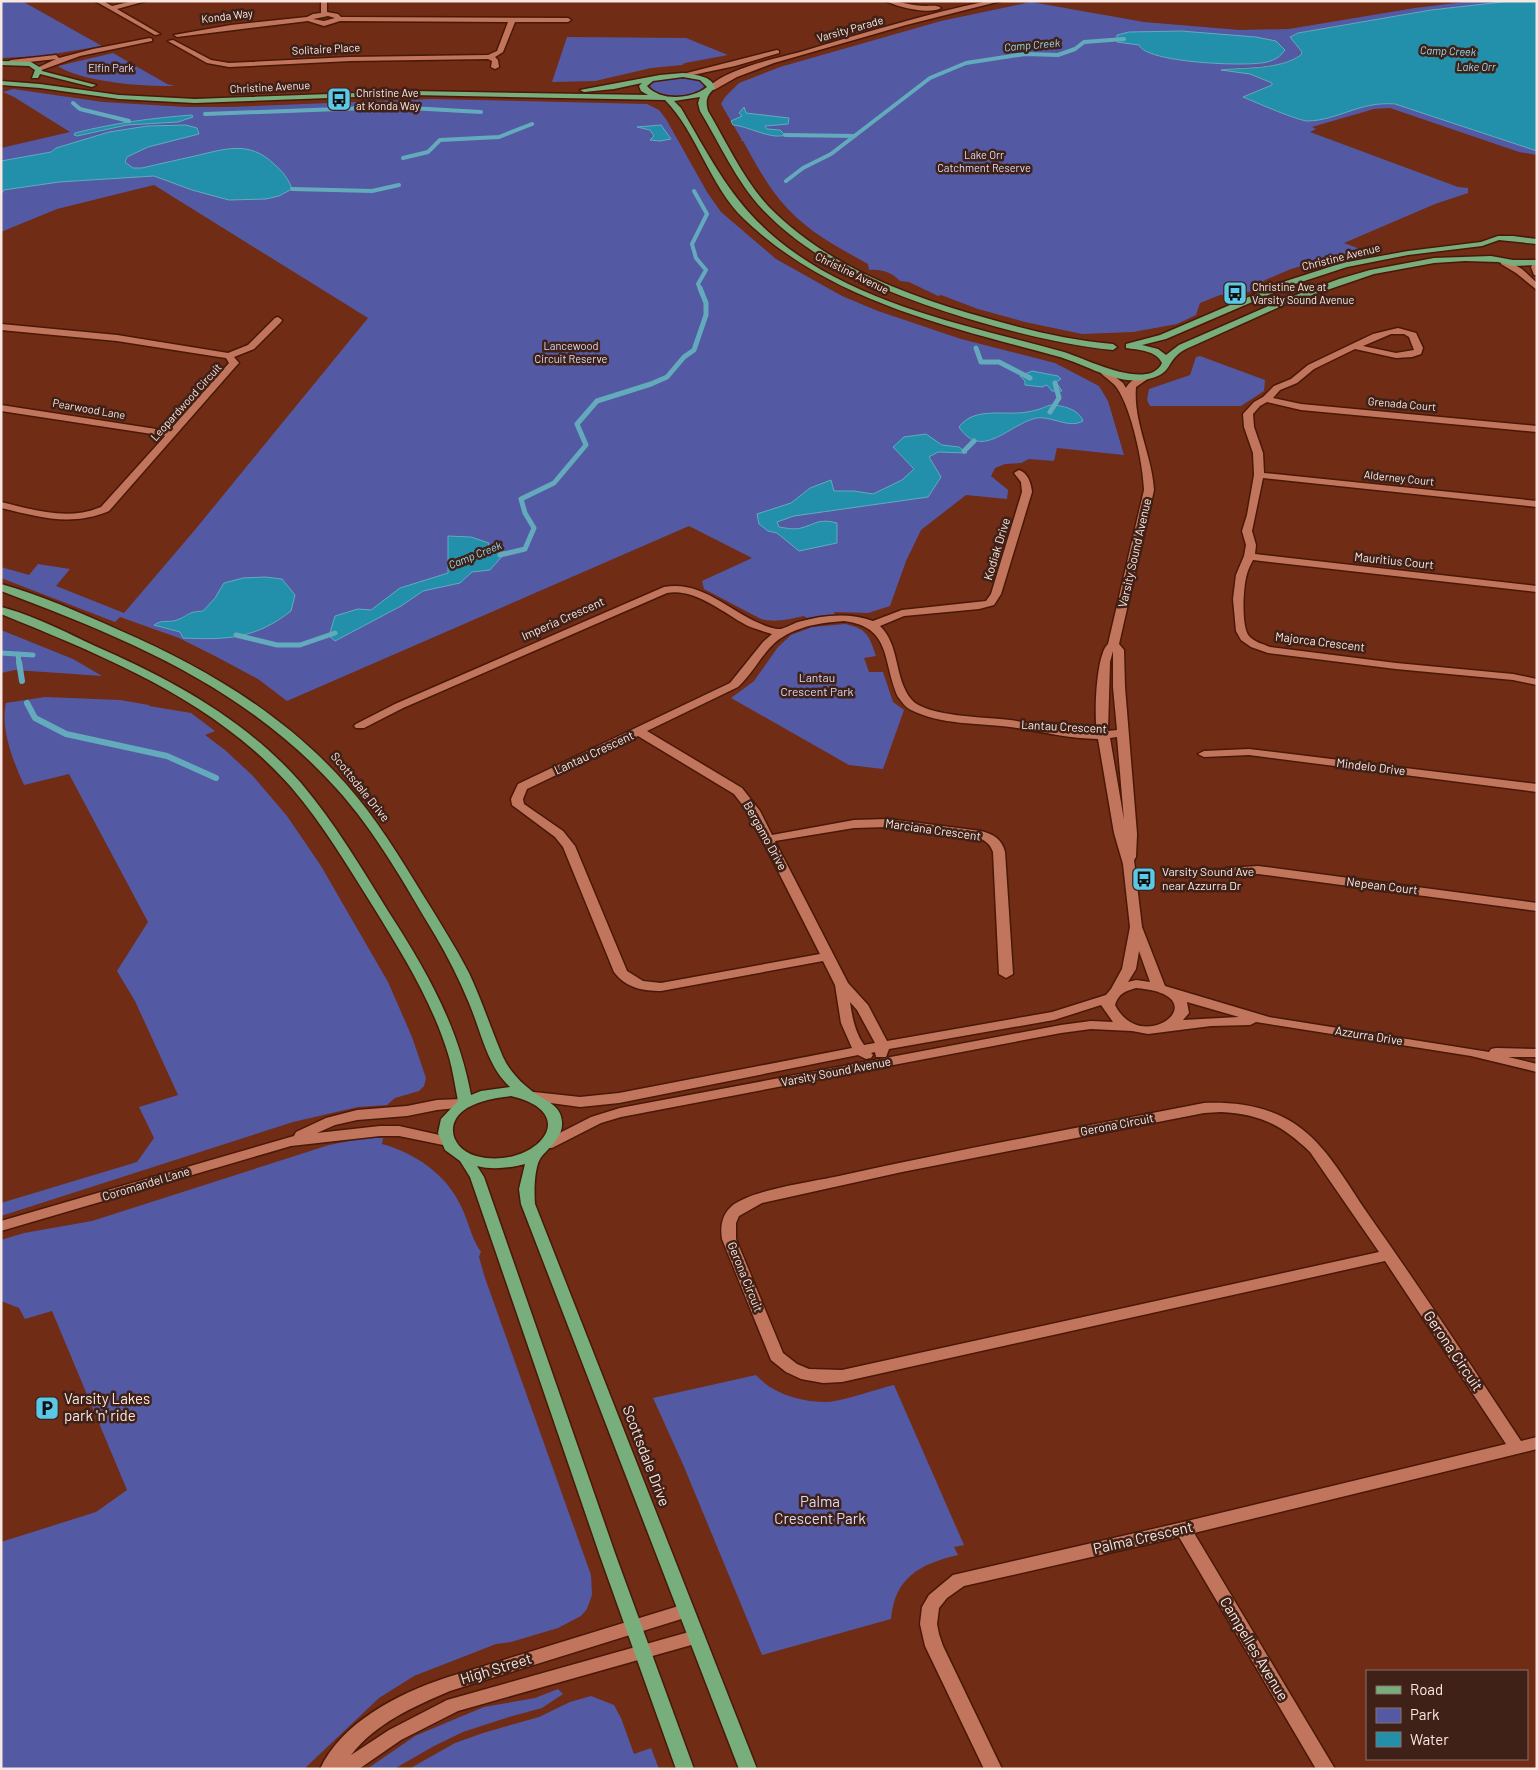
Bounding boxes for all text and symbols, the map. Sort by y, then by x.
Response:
street label: Konda Way [200,6,254,25]
street label: Varsity Parade [815,13,885,44]
water label: Camp Creek [1003,36,1061,53]
street label: Solitaire Place [291,40,361,57]
water label: Camp Creek [1420,43,1477,58]
water label: Lake Orr [1456,60,1497,73]
park label: Elfin Park [88,61,134,74]
street label: Christine Avenue [229,78,311,95]
bus stop icon: Christine Ave at Konda Way [326,86,352,112]
place label: Christine Ave at Konda Way [356,86,420,112]
park label: Lake Orr Catchment Reserve [937,148,1031,174]
street label: Christine Avenue [1300,240,1382,273]
street label: Christine Avenue [813,249,891,296]
bus stop icon: Christine Ave at Varsity Sound Avenue [1222,280,1248,306]
place label: Christine Ave at Varsity Sound Avenue [1252,280,1354,306]
park label: Lancewood Circuit Reserve [535,339,608,365]
street label: Leopardwood Circuit [147,360,224,443]
street label: Grenada Court [1367,394,1437,413]
street label: Pearwood Lane [52,396,127,421]
street label: Alderney Court [1363,467,1435,488]
street label: Varsity Sound Avenue [1115,497,1153,609]
street label: Kodiak Drive [980,516,1012,582]
water label: Camp Creek [446,538,504,571]
street label: Mauritius Court [1354,549,1435,571]
street label: Imperia Crescent [519,594,606,643]
street label: Majorca Crescent [1274,629,1366,653]
park label: Lantau Crescent Park [780,670,854,698]
street label: Lantau Crescent [1021,717,1107,735]
street label: Lantau Crescent [552,728,635,777]
street label: Scottsdale Drive [329,749,393,824]
street label: Mindelo Drive [1336,755,1406,777]
street label: Bergamo Drive [741,799,790,872]
street label: Marciana Crescent [884,815,982,843]
place label: Varsity Sound Ave near Azzurra Dr [1162,864,1254,892]
bus stop icon: Varsity Sound Ave near Azzurra Dr [1131,866,1157,892]
street label: Nepean Court [1346,874,1418,896]
street label: Azzurra Drive [1334,1023,1404,1047]
street label: Varsity Sound Avenue [780,1054,892,1089]
street label: Gerona Circuit [1079,1110,1155,1138]
street label: Coromandel Lane [100,1163,191,1203]
street label: Gerona Circuit [726,1240,766,1314]
street label: Gerona Circuit [1420,1307,1487,1394]
place label: Varsity Lakes park 'n' ride [64,1389,150,1424]
parking icon: Varsity Lakes park 'n' ride [34,1395,60,1421]
street label: Scottsdale Drive [619,1403,674,1509]
park label: Palma Crescent Park [774,1492,866,1527]
street label: Palma Crescent [1091,1517,1194,1557]
street label: Campelles Avenue [1217,1593,1293,1704]
street label: High Street [458,1649,534,1687]
legend [1366,1670,1528,1760]
text: Road [1410,1680,1443,1698]
text: Park [1410,1705,1440,1723]
text: Water [1410,1730,1449,1748]

